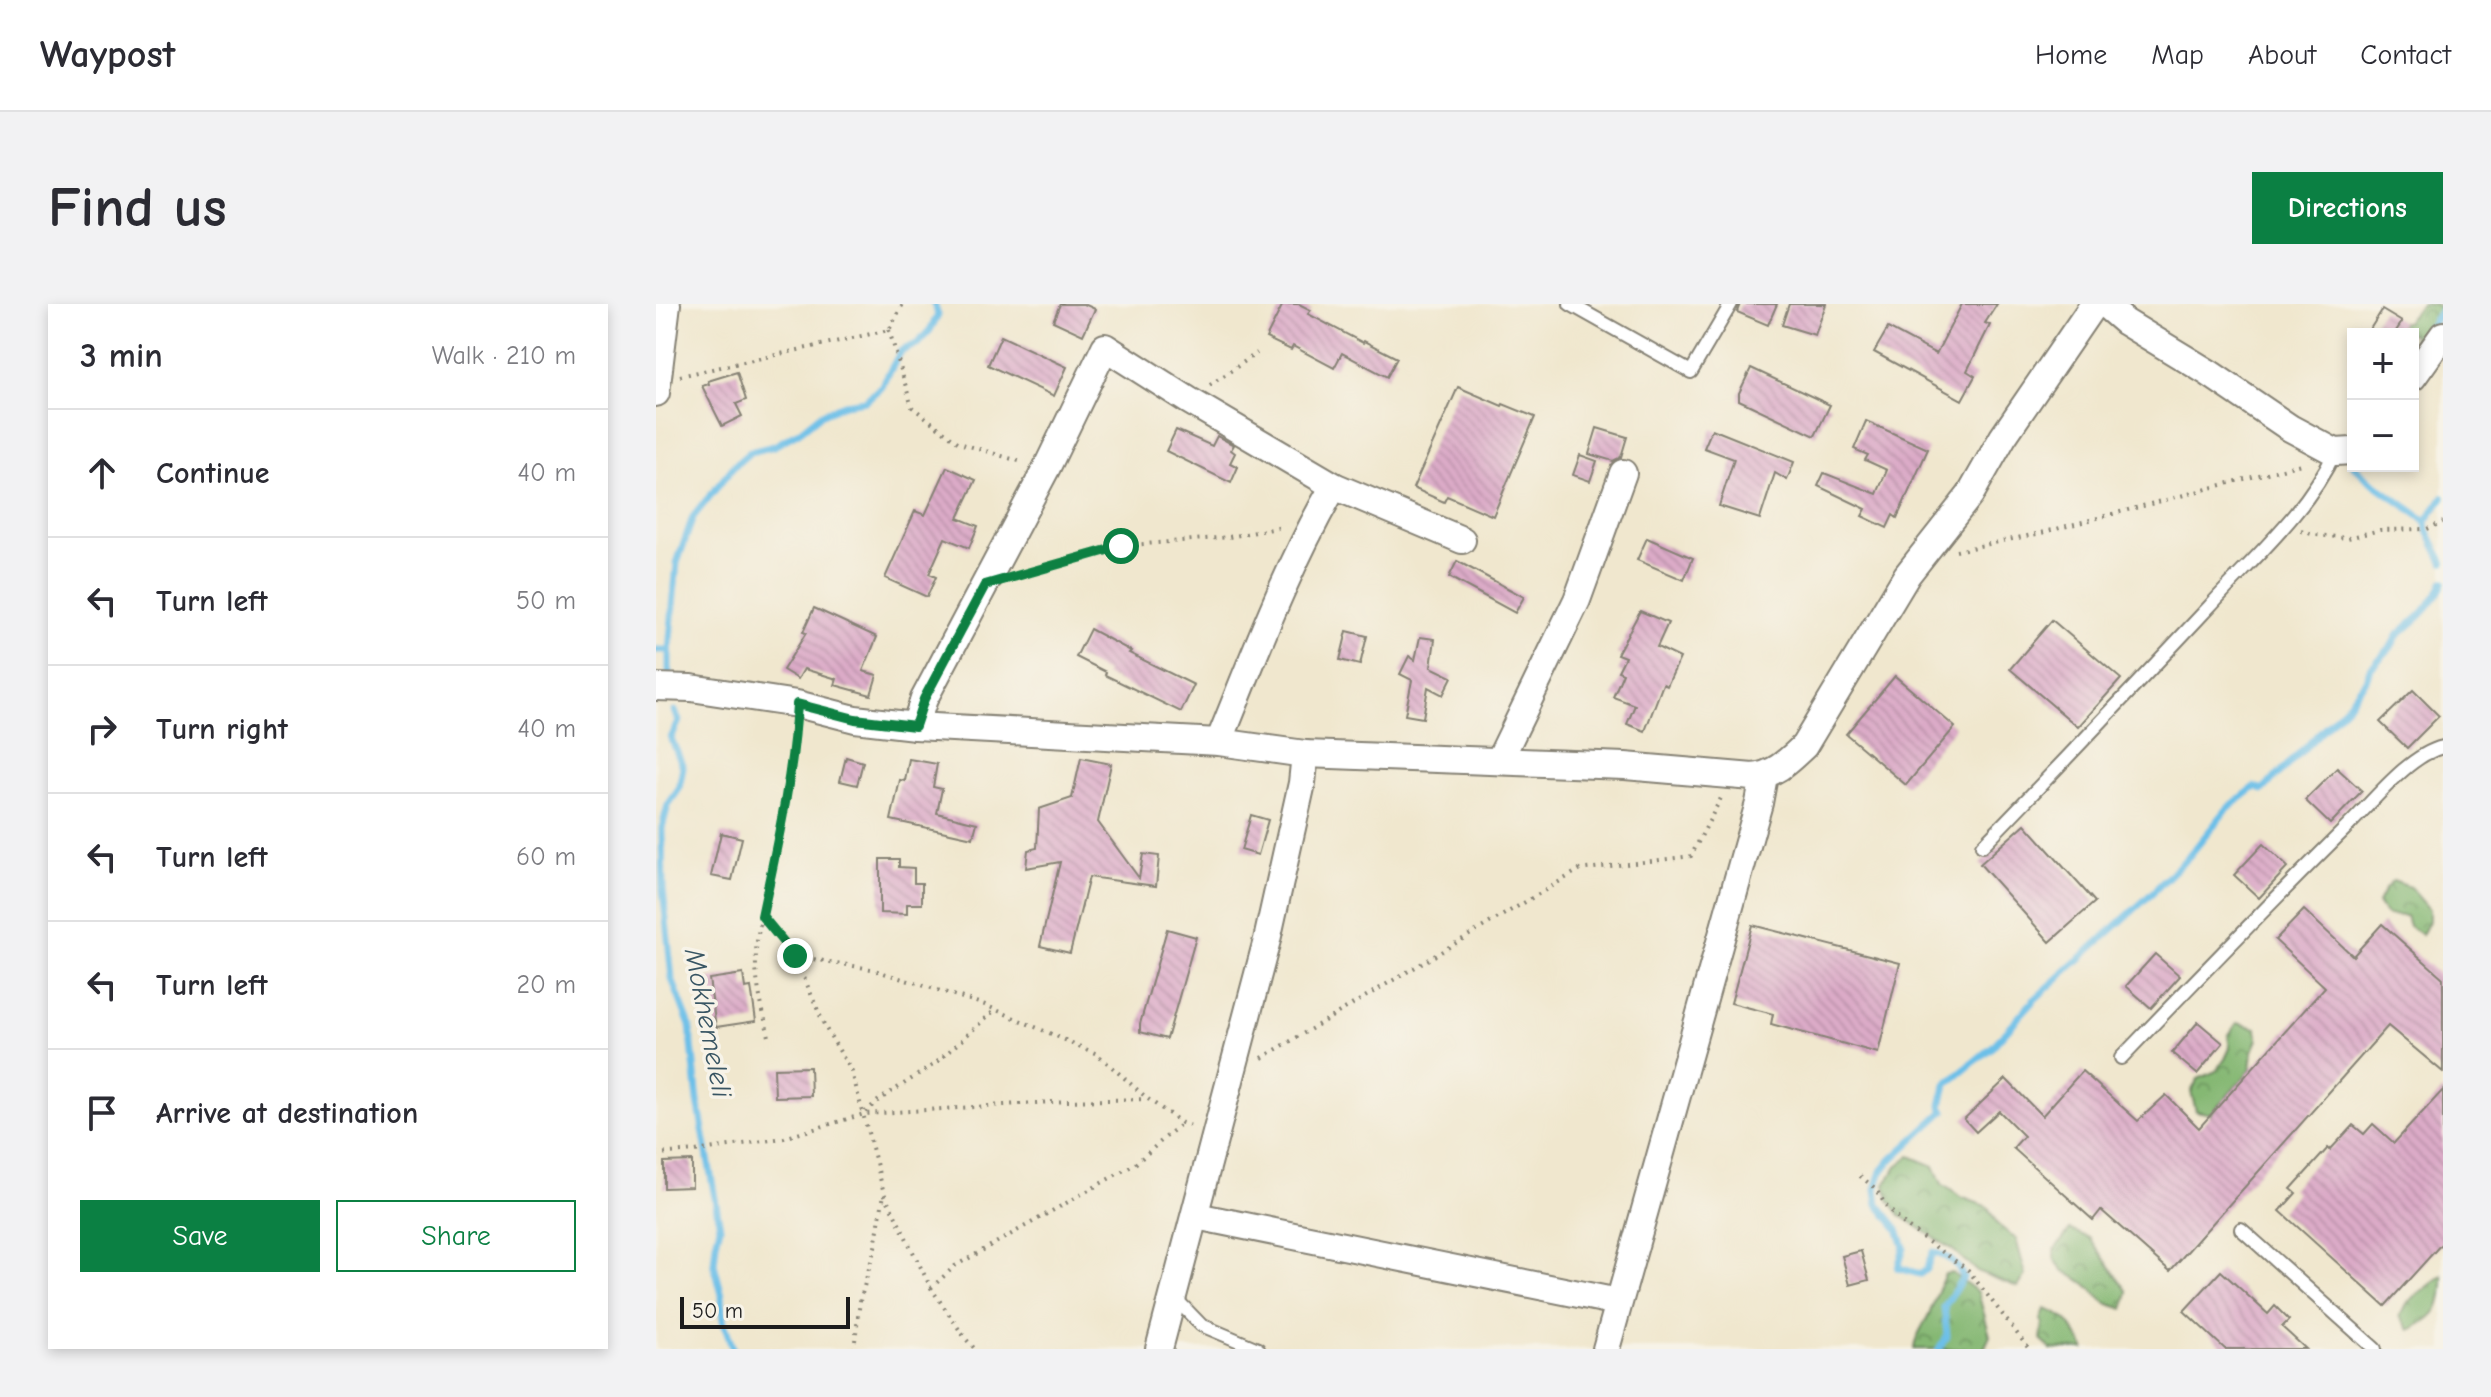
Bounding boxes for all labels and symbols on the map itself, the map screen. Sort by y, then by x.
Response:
route start [1103,528,1139,564]
route end [777,938,813,974]
water label: Mokhemeleli [678,945,738,1101]
scale bar [680,1293,850,1329]

